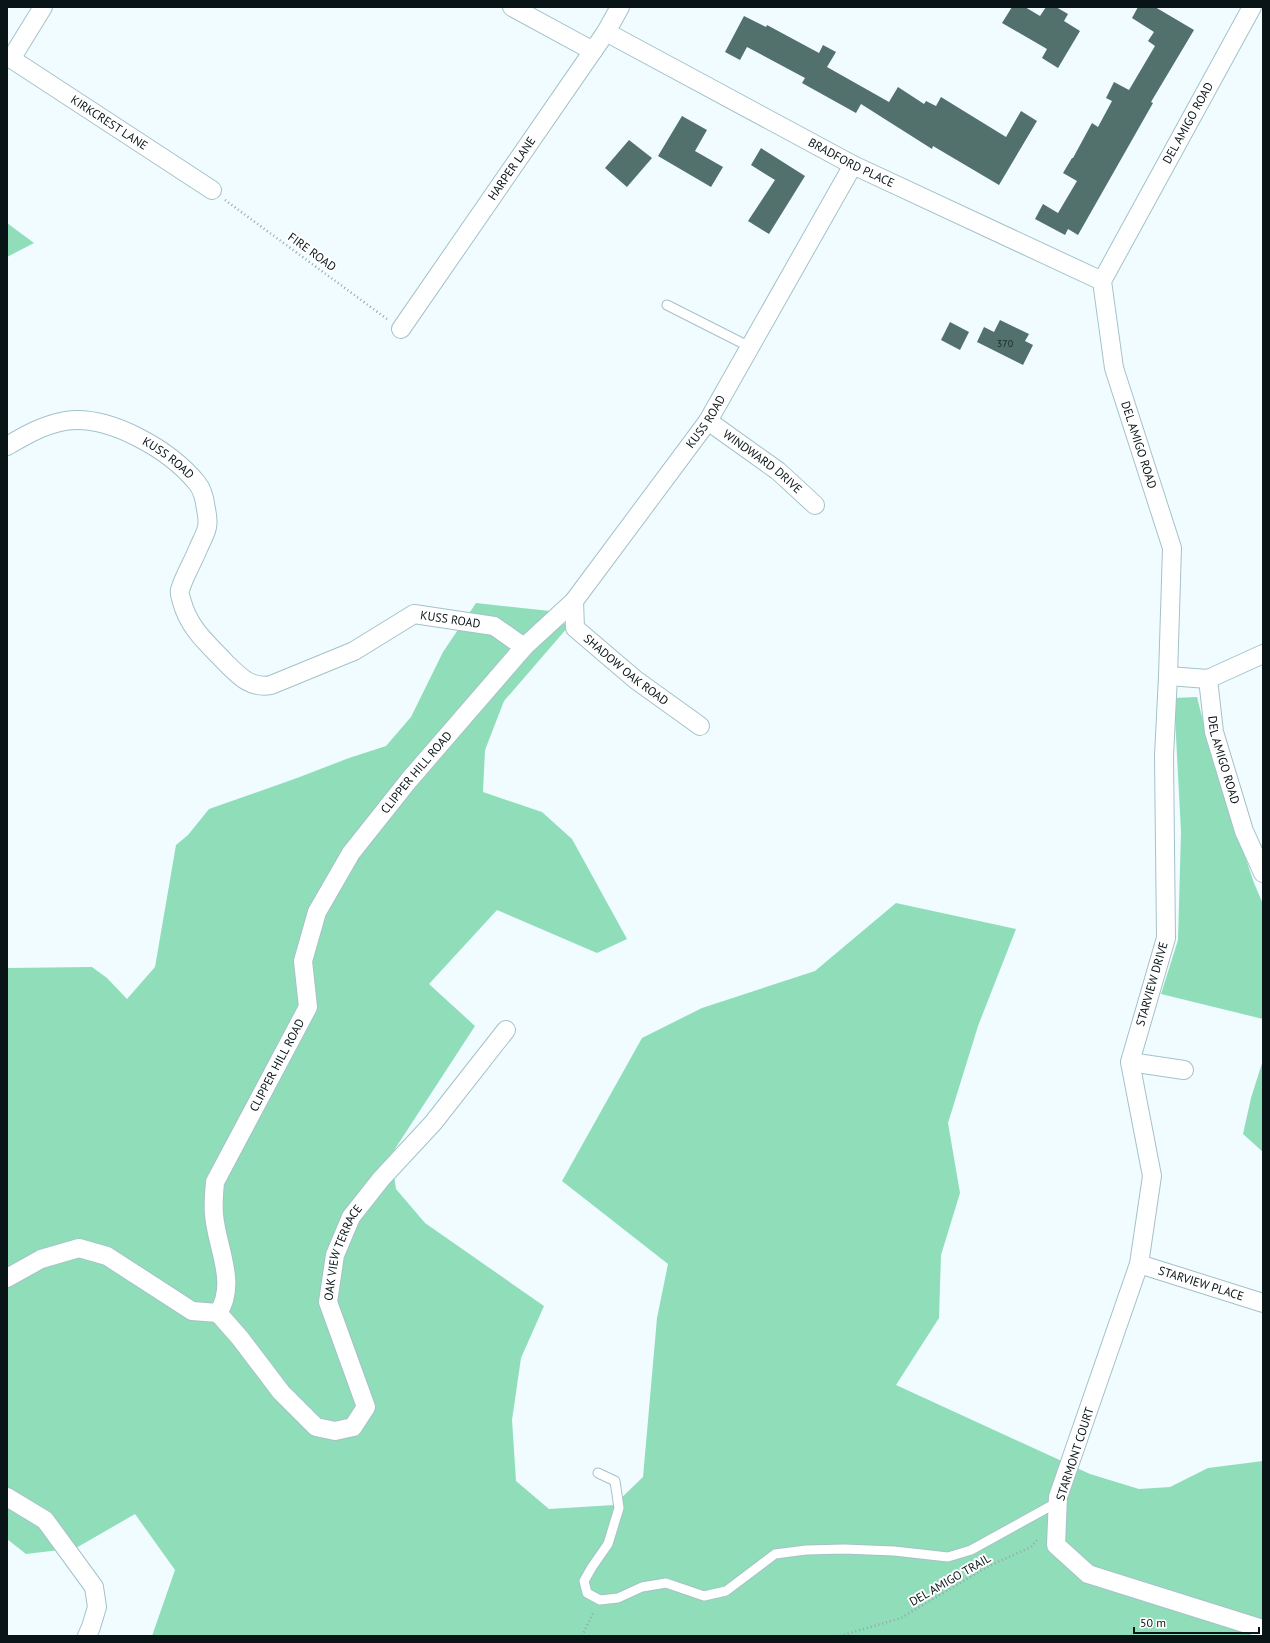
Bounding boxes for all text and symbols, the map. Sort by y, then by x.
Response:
street label: DEL AMIGO ROAD [1159,79,1216,166]
street label: KIRKCREST LANE [68,92,151,153]
street label: HARPER LANE [484,134,538,203]
street label: BRADFORD PLACE [806,134,897,190]
street label: FIRE ROAD [285,229,339,274]
house number: 370 [997,337,1014,350]
street label: KUSS ROAD [682,392,728,451]
street label: DEL AMIGO ROAD [1118,399,1160,491]
street label: WINDWARD DRIVE [720,426,805,496]
street label: KUSS ROAD [140,433,198,482]
street label: KUSS ROAD [419,607,482,631]
street label: SHADOW OAK ROAD [581,631,672,708]
street label: DEL AMIGO ROAD [1205,715,1243,806]
street label: CLIPPER HILL ROAD [377,728,455,816]
street label: STARVIEW DRIVE [1132,940,1171,1028]
street label: CLIPPER HILL ROAD [246,1016,307,1114]
street label: OAK VIEW TERRACE [320,1201,365,1302]
street label: STARVIEW PLACE [1157,1263,1246,1303]
street label: STARMONT COURT [1052,1405,1097,1502]
street label: DEL AMIGO TRAIL [906,1550,993,1609]
scale bar [1134,1609,1259,1635]
text: 50 m [1140,1615,1166,1630]

